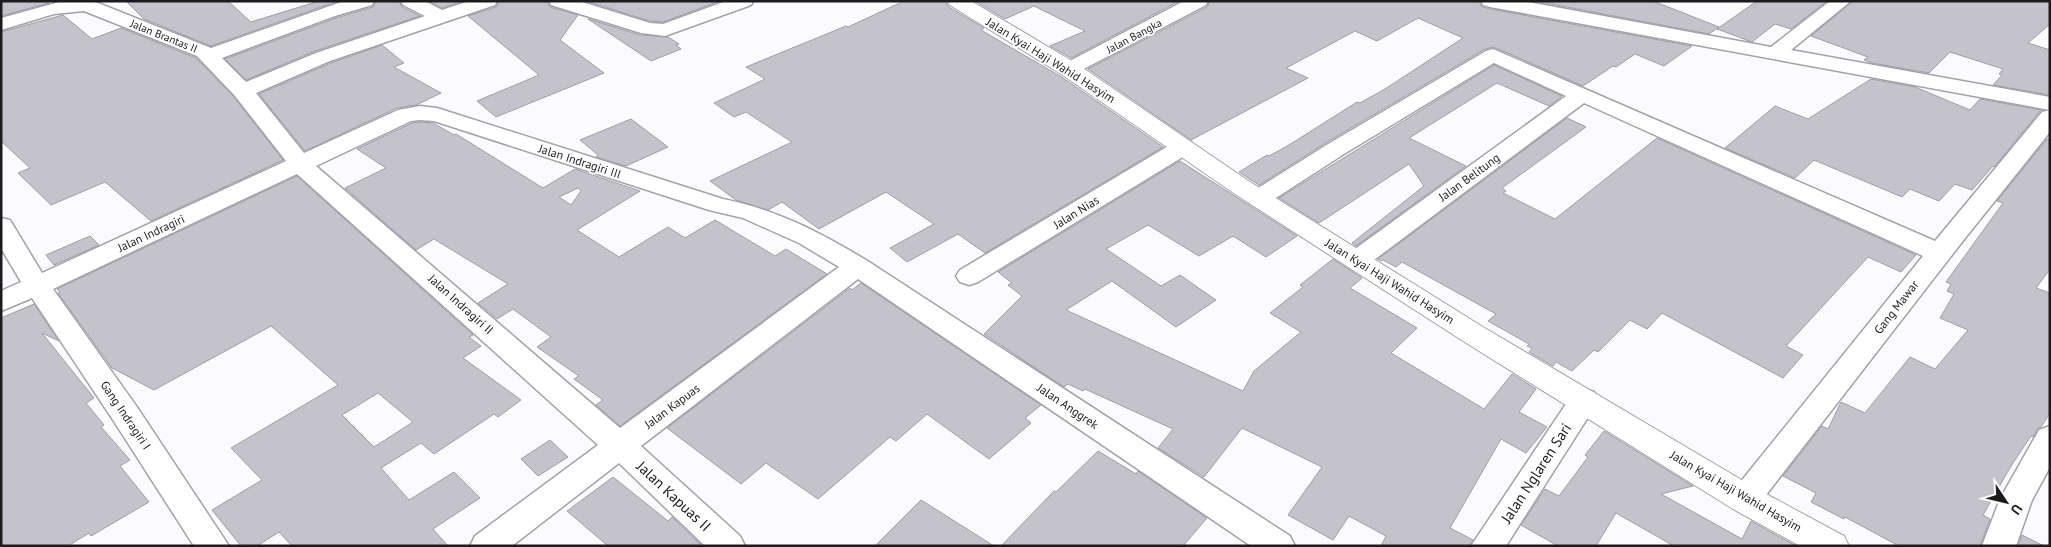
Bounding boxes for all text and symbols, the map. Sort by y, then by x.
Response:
street label: Jalan Kyai Haji Wahid Hasyim [983,14,1118,106]
street label: Jalan Brantas II [127,16,200,56]
street label: Jalan Bangka [1103,16,1164,57]
street label: Jalan Indragiri III [536,140,623,181]
street label: Jalan Belitung [1435,150,1503,205]
street label: Jalan Nias [1050,192,1102,232]
street label: Jalan Indragiri [114,211,187,255]
street label: Jalan Kyai Haji Wahid Hasyim [1322,235,1457,327]
street label: Jalan Indragiri II [425,270,497,337]
street label: Gang Mawar [1870,277,1922,337]
street label: Gang Indragiri I [97,378,155,452]
street label: Jalan Anggrek [1034,379,1102,432]
street label: Jalan Kapuas [641,380,703,432]
street label: Jalan Nglaren Sari [1496,419,1575,527]
street label: Jalan Kyai Haji Wahid Hasyim [1667,447,1804,535]
street label: Jalan Kapuas II [632,456,715,535]
north arrow [1981,477,2031,527]
text: U [2007,501,2027,518]

